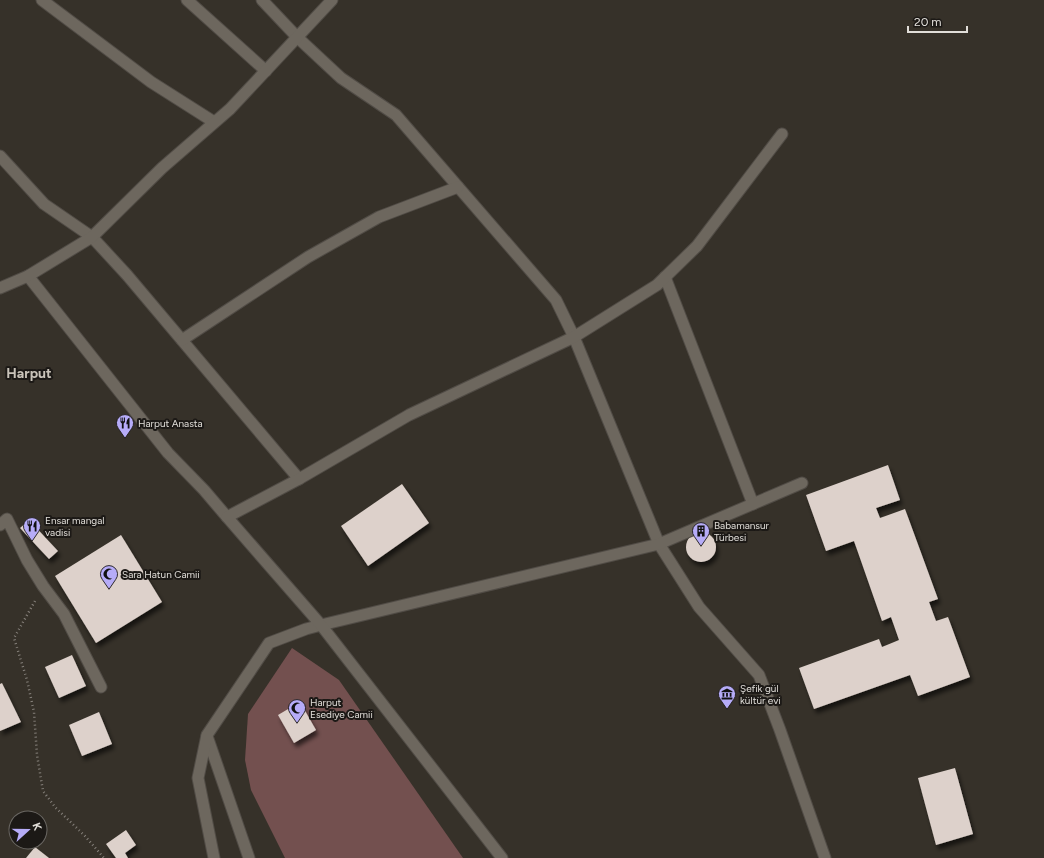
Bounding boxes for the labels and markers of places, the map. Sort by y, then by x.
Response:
restaurant icon: Harput Anasta [115,413,135,438]
place label: Harput Anasta [138,417,203,430]
place label: Ensar mangal vadisi [45,514,104,539]
restaurant icon: Ensar mangal vadisi [22,516,42,541]
place label: Babamansur Türbesi [714,519,770,544]
building icon: Babamansur Türbesi [691,521,711,546]
mosque icon: Sara Hatun Camii [99,564,119,589]
place label: Sara Hatun Camii [122,568,200,581]
place label: Şefik gül kültür evi [740,682,781,707]
museum icon: Şefik gül kültür evi [717,684,737,709]
place label: Harput Esediye Camii [310,696,373,721]
mosque icon: Harput Esediye Camii [287,698,307,723]

